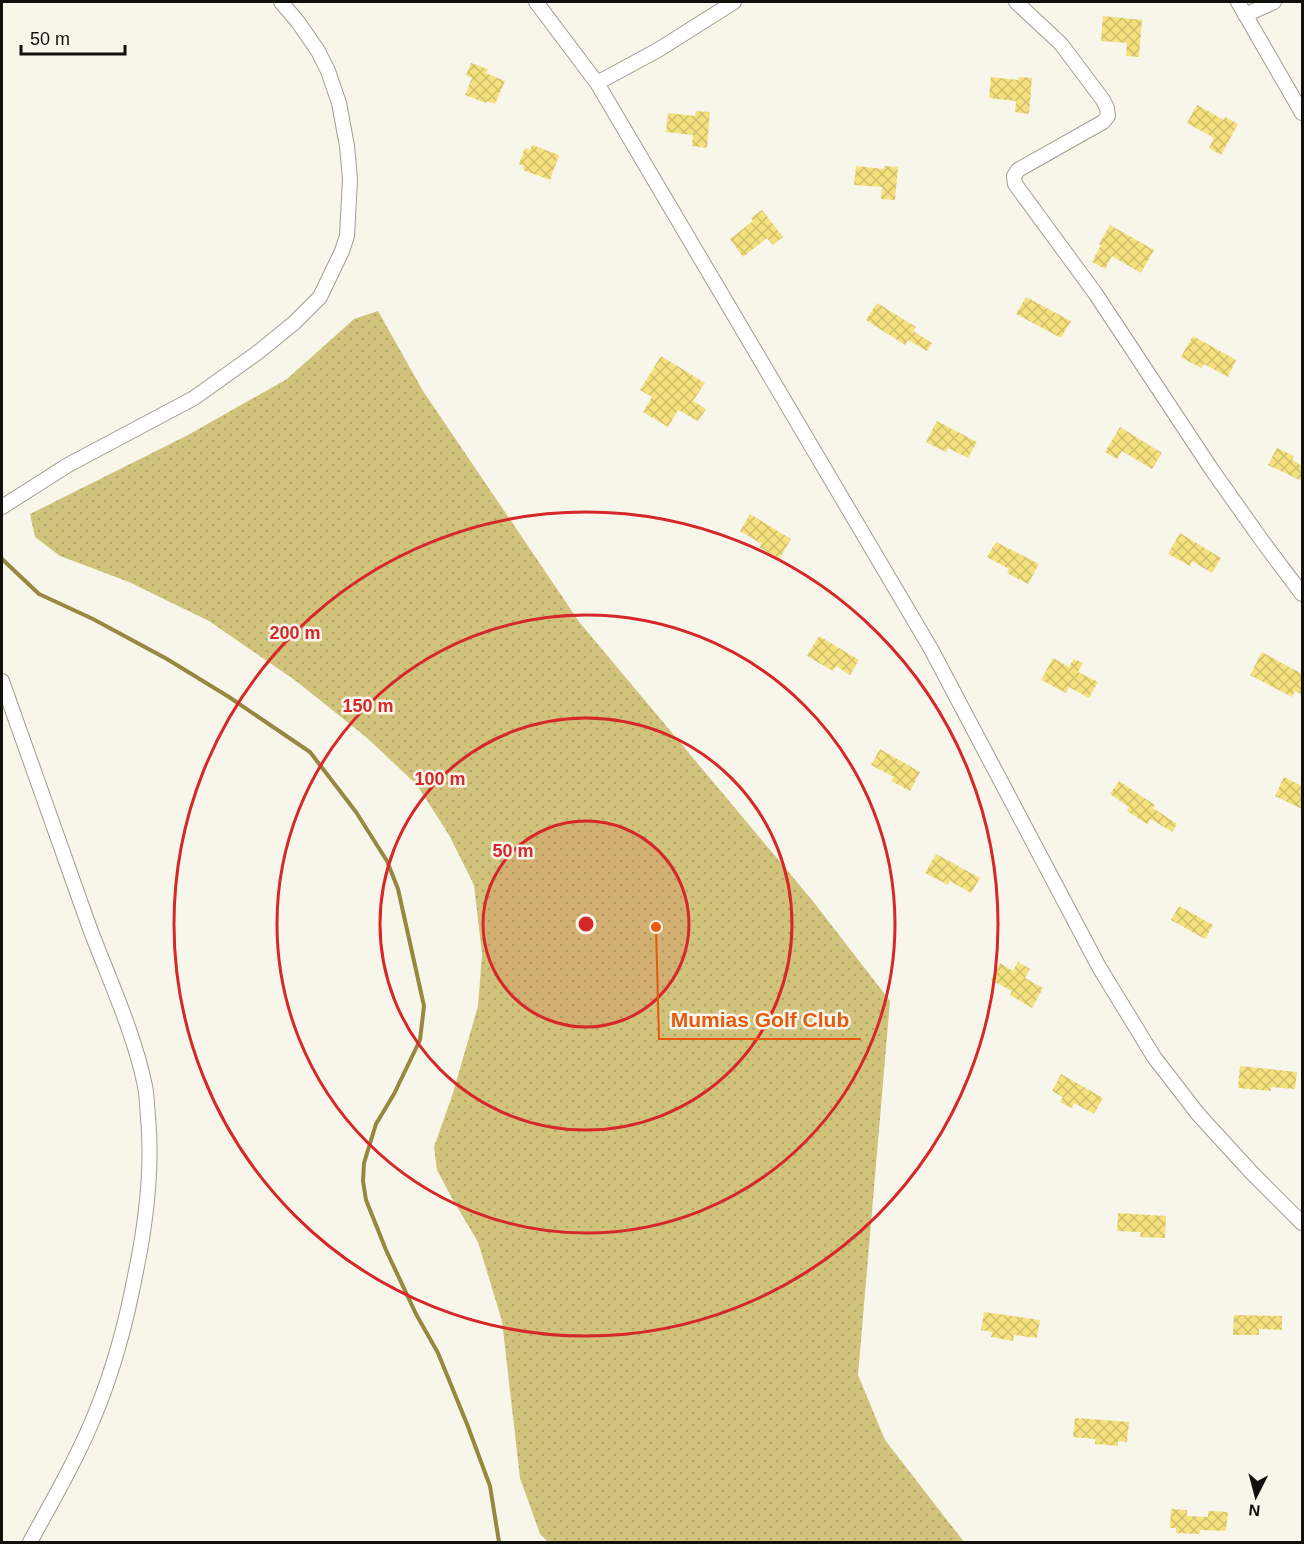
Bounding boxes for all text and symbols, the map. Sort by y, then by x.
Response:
scale bar [21,18,124,56]
text: 50 m [30,29,70,49]
text: 200 m [269,623,321,643]
text: 150 m [342,696,394,716]
text: 100 m [414,769,466,789]
text: 50 m [492,841,534,861]
centre of rings [576,914,596,934]
callout: Mumias Golf Club [659,1000,861,1039]
text: Mumias Golf Club [671,1008,849,1031]
north arrow [1226,1466,1286,1526]
text: N [1248,1501,1261,1519]

